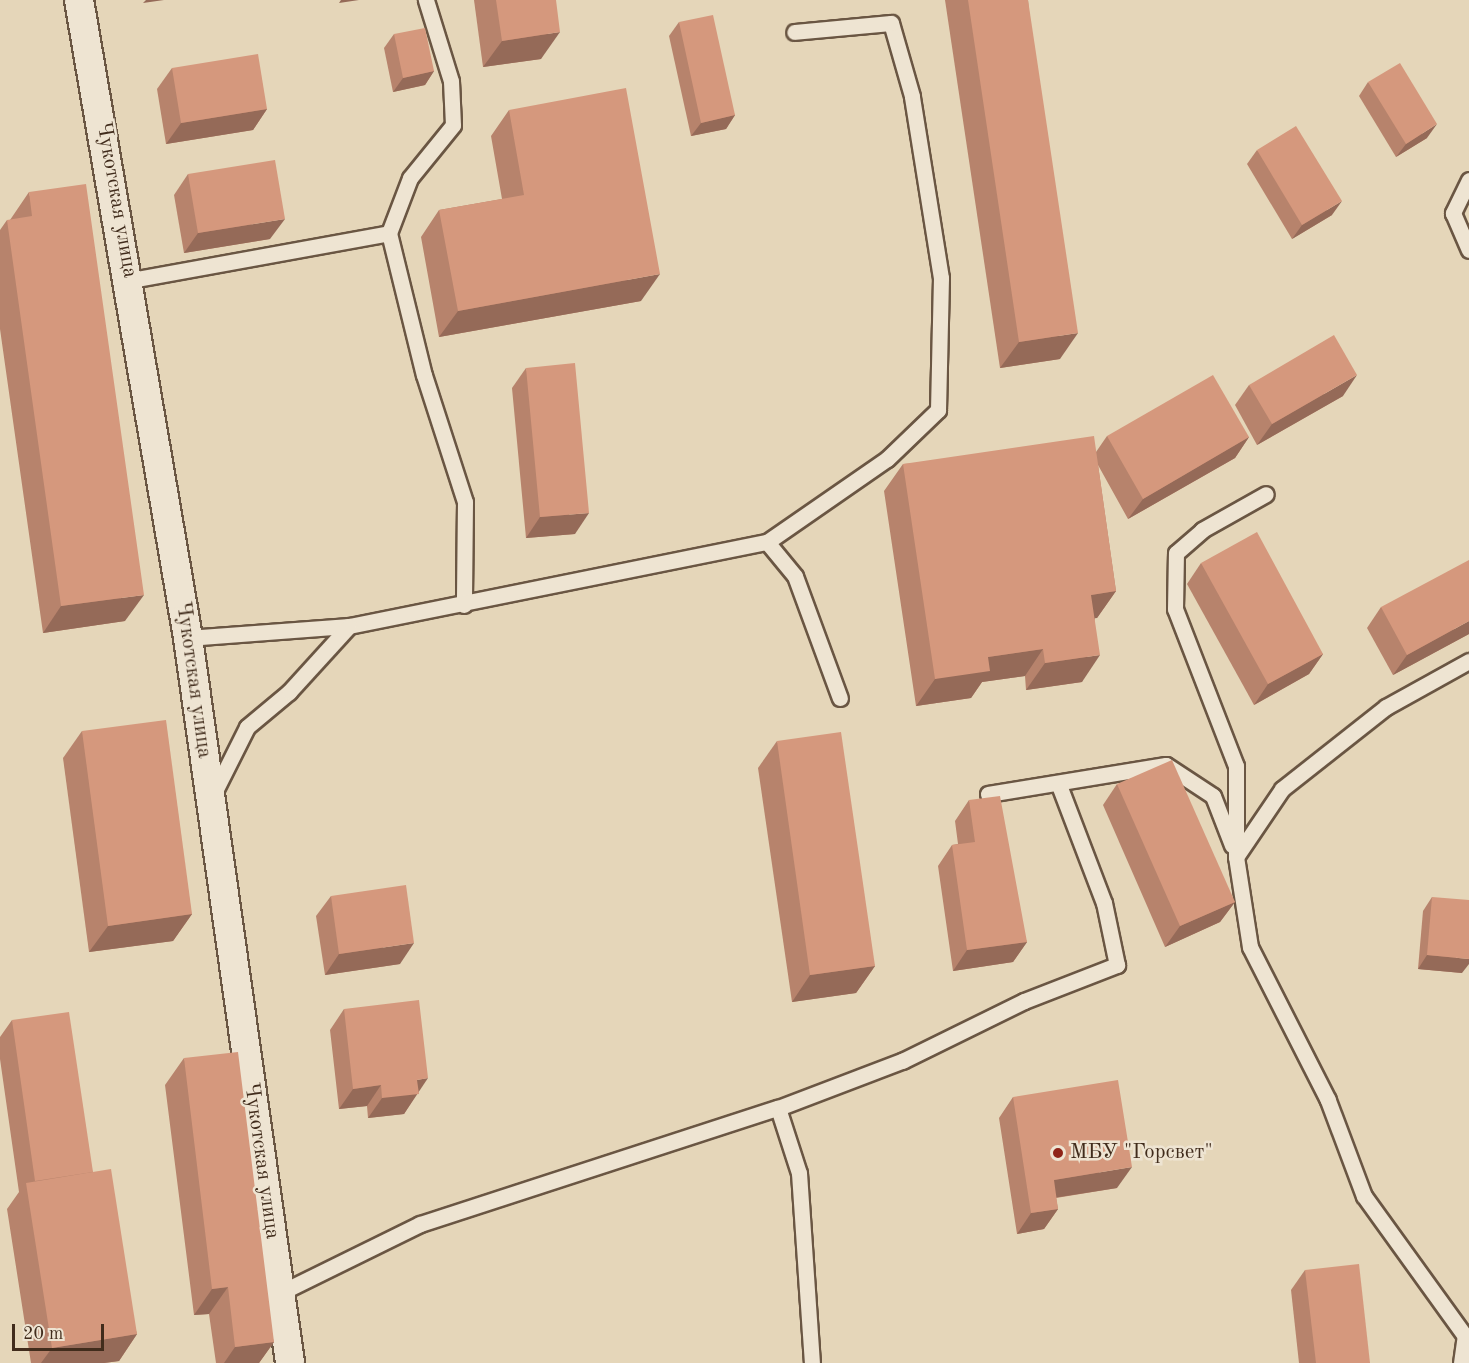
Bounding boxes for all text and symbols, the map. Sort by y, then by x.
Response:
street label: Чукотская улица [90,120,142,280]
street label: Чукотская улица [170,600,216,760]
street label: Чукотская улица [238,1081,284,1241]
place label: МБУ "Горсвет" [1070,1140,1213,1166]
marker: МБУ "Горсвет" [1051,1146,1065,1160]
scale bar [15,1312,106,1350]
text: 20 m [23,1325,63,1343]

